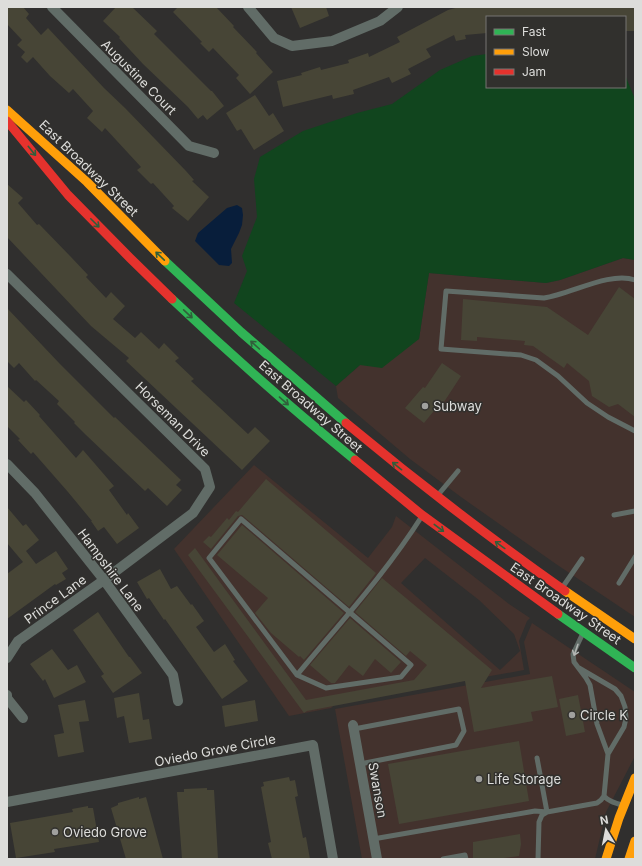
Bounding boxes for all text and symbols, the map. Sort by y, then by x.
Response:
legend [486,16,626,88]
text: Fast [522,24,546,39]
street label: Augustine Court [98,36,180,118]
text: Slow [522,44,550,59]
text: Jam [522,64,546,79]
street label: East Broadway Street [36,117,142,219]
one-way arrow [27,146,36,157]
one-way arrow [90,218,100,228]
one-way arrow [155,251,165,261]
one-way arrow [183,309,193,319]
one-way arrow [250,340,260,349]
street label: East Broadway Street [256,357,366,455]
street label: Horseman Drive [132,378,214,460]
one-way arrow [279,397,290,406]
place label: Subway [433,398,482,414]
marker: Subway [420,401,430,411]
one-way arrow [391,461,402,470]
one-way arrow [434,524,445,532]
street label: Hampshire Lane [75,525,147,615]
one-way arrow [494,541,505,549]
street label: East Broadway Street [507,559,625,647]
street label: Prince Lane [21,571,89,627]
one-way arrow [571,644,579,656]
place label: Circle K [580,707,628,723]
marker: Circle K [567,710,577,720]
street label: Oviedo Grove Circle [153,730,277,770]
street label: Swanson [365,761,391,819]
place label: Life Storage [487,771,561,787]
marker: Life Storage [474,774,484,784]
north arrow [586,810,626,850]
text: N [599,813,610,828]
place label: Oviedo Grove [63,824,147,840]
marker: Oviedo Grove [50,827,60,837]

